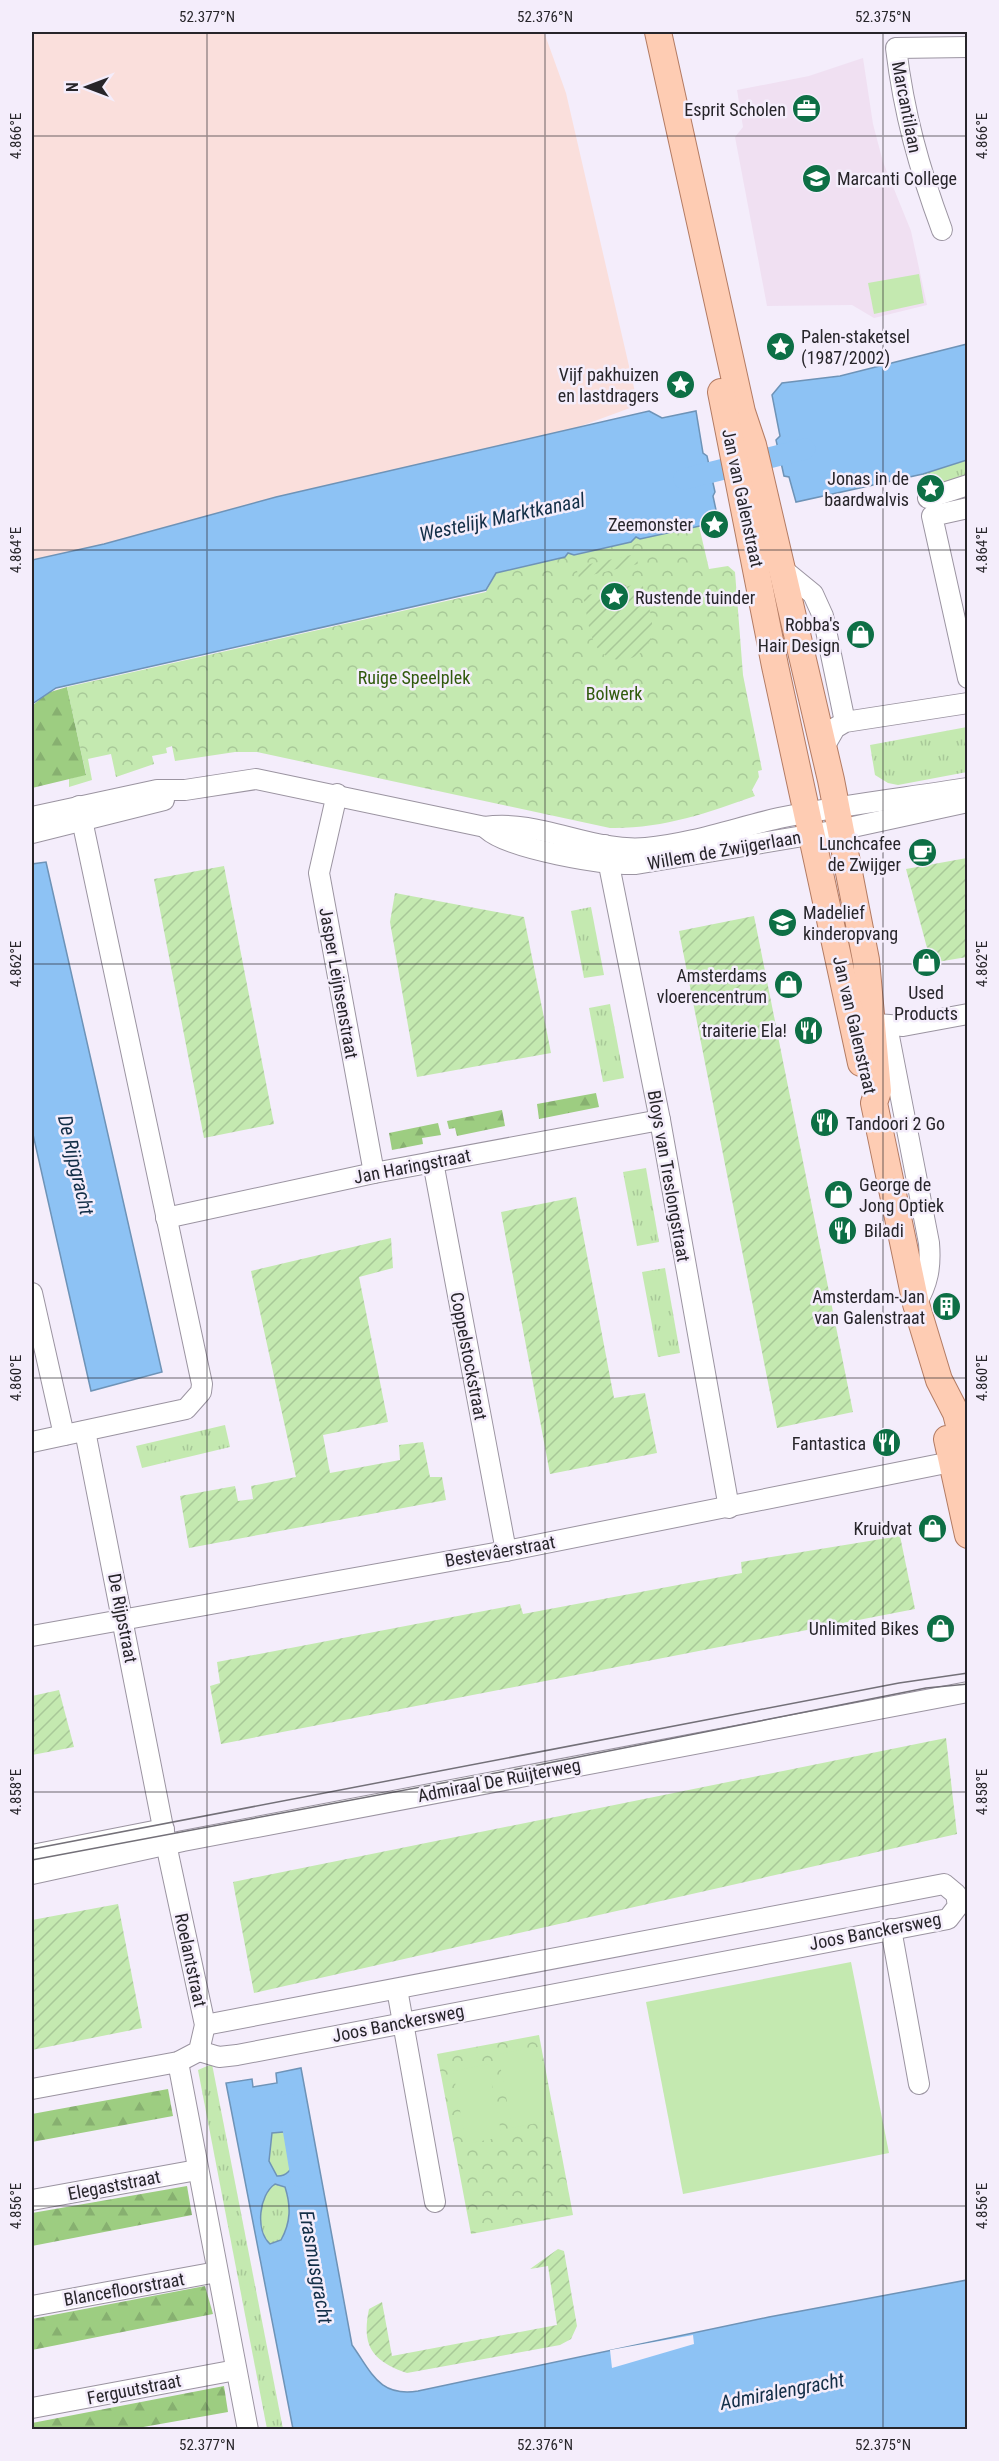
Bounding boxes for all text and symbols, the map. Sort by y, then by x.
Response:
text: 52.377°N [179,8,235,26]
text: 52.376°N [517,8,573,26]
text: 52.375°N [855,8,911,26]
north arrow [57,57,117,117]
street label: Marcantilaan [888,59,926,155]
text: N [63,82,82,92]
office icon: Esprit Scholen [791,93,823,125]
place label: Esprit Scholen [684,99,786,120]
text: 4.866°E [7,113,25,159]
text: 4.866°E [973,113,991,159]
school or university icon: Marcanti College [800,162,832,194]
place label: Marcanti College [837,168,957,189]
place label: Palen-staketsel (1987/2002) [801,326,910,369]
place icon: Palen-staketsel (1987/2002) [764,330,796,362]
place label: Vijf pakhuizen en lastdragers [558,364,659,406]
place icon: Vijf pakhuizen en lastdragers [664,368,696,400]
street label: Jan van Galenstraat [718,427,768,569]
place label: Jonas in de baardwalvis [824,468,909,510]
place icon: Jonas in de baardwalvis [914,472,946,504]
water label: Westelijk Marktkanaal [417,488,587,546]
place icon: Zeemonster [698,508,730,540]
place label: Zeemonster [608,514,694,535]
text: 4.864°E [7,527,25,573]
text: 4.864°E [973,527,991,573]
place icon: Rustende tuinder [598,581,630,613]
place label: Rustende tuinder [635,587,756,608]
place label: Robba's Hair Design [758,614,840,656]
shop icon: Robba's Hair Design [845,618,877,650]
park label: Ruige Speelplek [358,667,470,688]
park label: Bolwerk [586,683,642,704]
street label: Willem de Zwijgerlaan [646,826,802,874]
place label: Lunchcafee de Zwijger [819,833,902,875]
cafe icon: Lunchcafee de Zwijger [906,837,938,869]
place label: Madelief kinderopvang [803,902,898,944]
street label: Jasper Leijnsenstraat [315,906,363,1060]
school or university icon: Madelief kinderopvang [766,906,798,938]
text: 4.862°E [7,941,25,987]
text: 4.862°E [973,941,991,987]
shop icon: Used Products [910,947,942,979]
street label: Jan van Galenstraat [829,954,881,1096]
place label: Amsterdams vloerencentrum [657,965,767,1007]
shop icon: Amsterdams vloerencentrum [772,969,804,1001]
place label: Used Products [894,982,958,1024]
restaurant icon: traiterie Ela! [792,1014,824,1046]
place label: traiterie Ela! [702,1020,787,1041]
street label: Bloys van Treslongstraat [644,1088,694,1264]
restaurant icon: Tandoori 2 Go [809,1107,841,1139]
water label: De Rijpgracht [53,1113,99,1218]
place label: Tandoori 2 Go [846,1113,945,1134]
street label: Jan Haringstraat [352,1144,472,1188]
place label: George de Jong Optiek [859,1174,944,1216]
shop icon: George de Jong Optiek [822,1178,854,1210]
restaurant icon: Biladi [827,1214,859,1246]
place label: Biladi [864,1220,904,1241]
place label: Amsterdam-Jan van Galenstraat [812,1286,925,1328]
street label: Coppelstockstraat [446,1290,492,1422]
building icon: Amsterdam-Jan van Galenstraat [930,1290,962,1322]
text: 4.860°E [7,1355,25,1401]
text: 4.860°E [973,1355,991,1401]
restaurant icon: Fantastica [871,1427,903,1459]
place label: Fantastica [792,1433,866,1454]
shop icon: Kruidvat [917,1512,949,1544]
place label: Kruidvat [853,1518,912,1539]
street label: Bestevâerstraat [443,1531,557,1571]
street label: De Rijpstraat [104,1571,142,1665]
shop icon: Unlimited Bikes [924,1612,956,1644]
place label: Unlimited Bikes [809,1618,919,1639]
street label: Admiraal De Ruijterweg [416,1754,582,1806]
text: 4.858°E [7,1769,25,1815]
text: 4.858°E [973,1769,991,1815]
street label: Joos Banckersweg [807,1908,943,1954]
street label: Roelantstraat [171,1911,211,2009]
street label: Joos Banckersweg [330,2000,466,2046]
street label: Elegaststraat [66,2166,162,2204]
text: 4.856°E [7,2183,25,2229]
text: 4.856°E [973,2183,991,2229]
water label: Erasmusgracht [294,2208,338,2326]
street label: Blancefloorstraat [62,2268,186,2310]
water label: Admiralengracht [717,2367,846,2415]
street label: Ferguutstraat [85,2370,183,2408]
text: 52.377°N [179,2436,235,2454]
text: 52.376°N [517,2436,573,2454]
text: 52.375°N [855,2436,911,2454]

